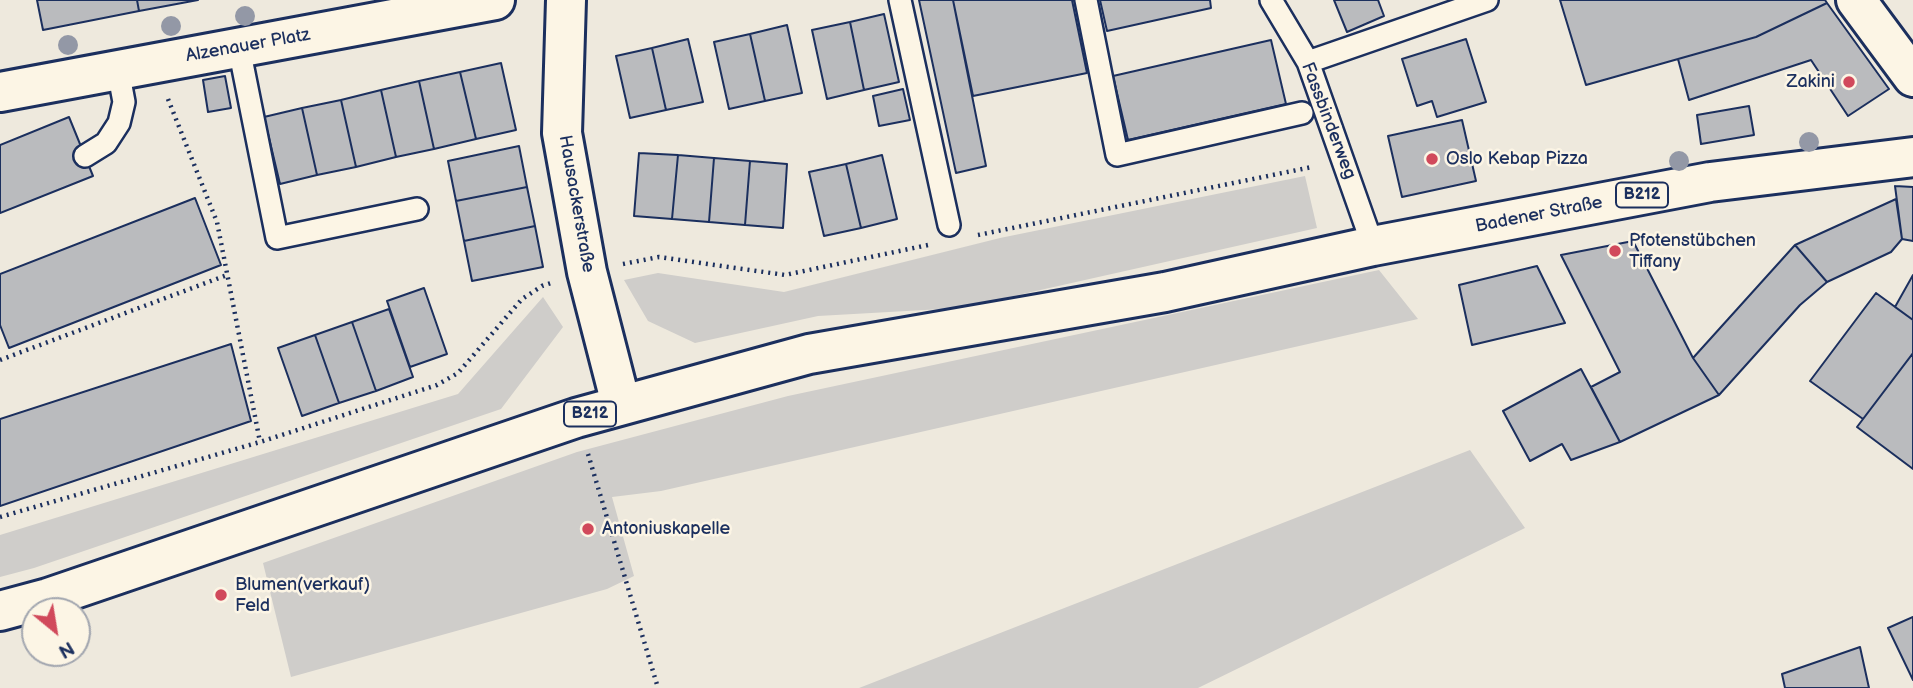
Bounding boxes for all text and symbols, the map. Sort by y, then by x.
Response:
street label: Alzenauer Platz [184,24,312,68]
street label: Fassbinderweg [1296,60,1360,182]
place label: Zakini [1786,71,1835,93]
marker: Zakini [1841,74,1857,90]
street label: Hausackerstraße [553,134,599,274]
place label: Oslo Kebap Pizza [1446,148,1588,170]
marker: Oslo Kebap Pizza [1424,151,1440,167]
road number: B212 [1616,182,1668,208]
street label: Badener Straße [1474,192,1604,238]
place label: Pfotenstübchen Tiffany [1629,230,1756,272]
marker: Pfotenstübchen Tiffany [1607,243,1623,259]
road number: B212 [564,402,616,426]
place label: Antoniuskapelle [602,518,730,540]
marker: Antoniuskapelle [580,521,596,537]
place label: Blumen(verkauf) Feld [235,574,370,616]
marker: Blumen(verkauf) Feld [213,587,229,603]
north arrow [21,597,91,667]
text: N [54,635,78,662]

